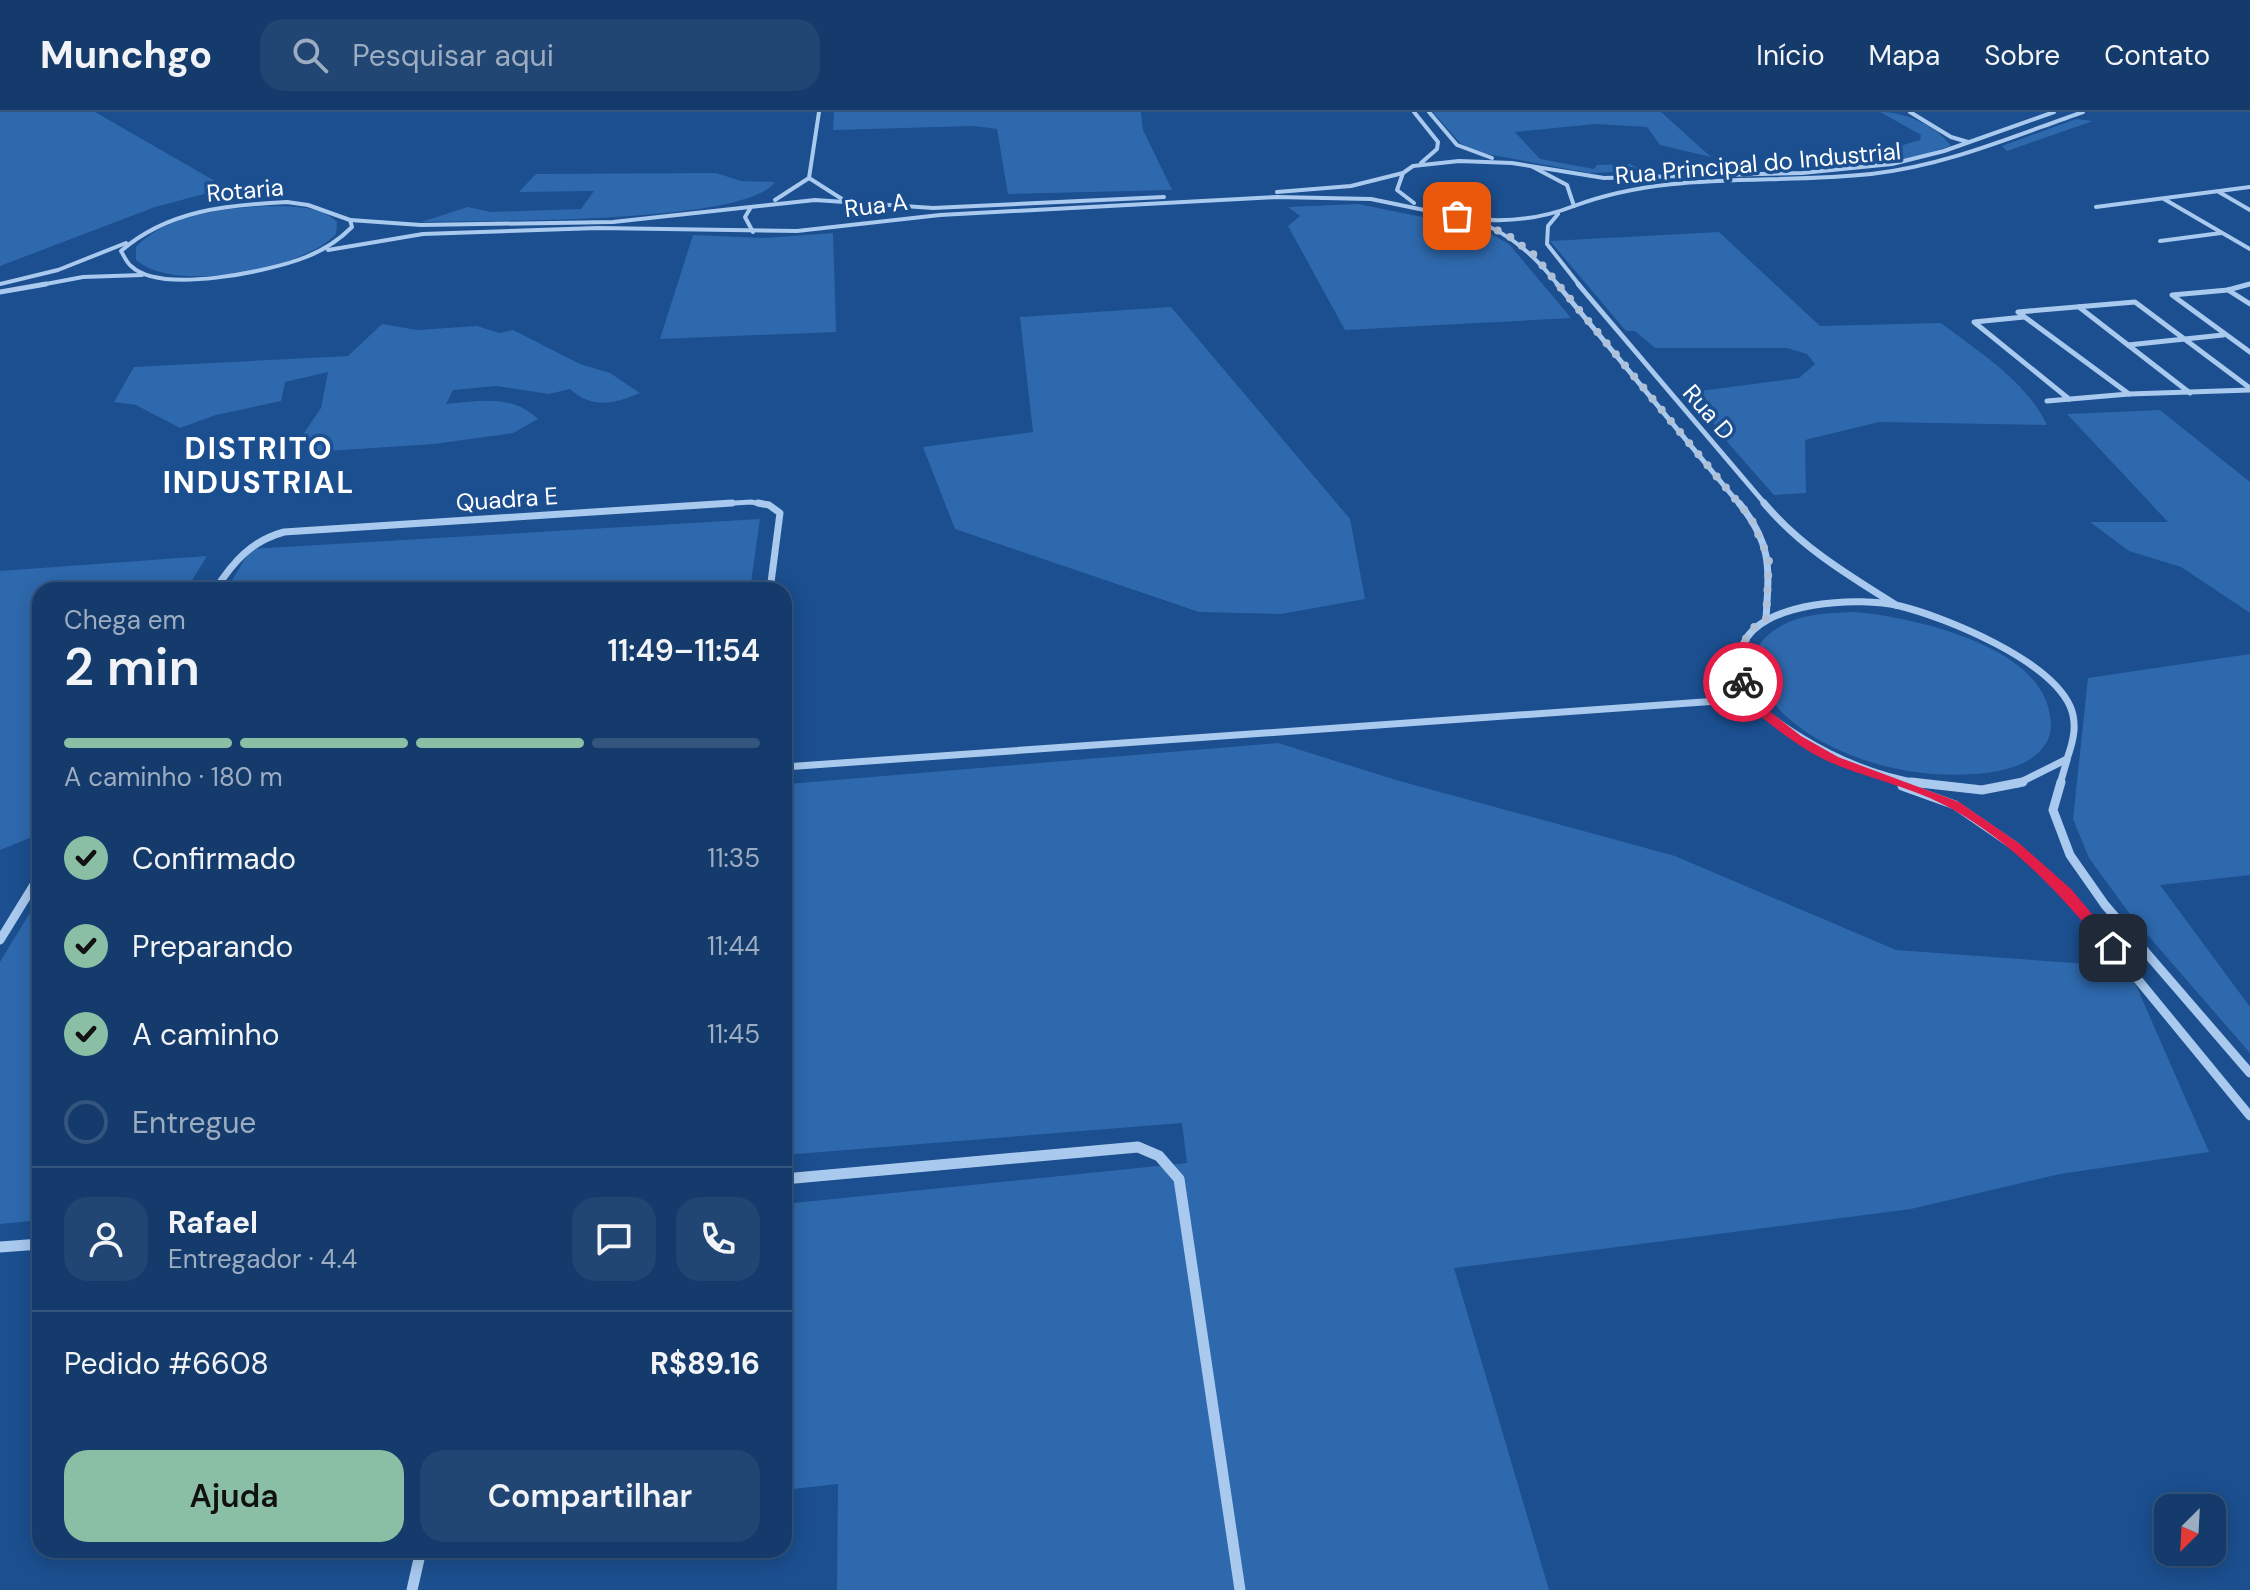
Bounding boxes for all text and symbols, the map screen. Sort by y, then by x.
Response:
search box [260,19,820,91]
text: Munchgo [40,30,212,80]
icon: search [288,33,332,77]
text: Pesquisar aqui [352,36,554,75]
text: Início [1756,37,1825,74]
text: Mapa [1869,37,1940,74]
text: Sobre [1984,37,2060,74]
text: Contato [2104,37,2210,74]
street label: Rua Principal do Industrial [1614,135,1902,191]
street label: Rotaria [205,171,285,209]
pin [1423,182,1491,250]
street label: Rua A [843,186,909,224]
icon: bag [1435,194,1479,238]
street label: Rua D [1676,378,1742,446]
district label: DISTRITO INDUSTRIAL [163,429,355,502]
street label: Quadra E [455,480,559,518]
text: Chega em [64,603,186,637]
text: 11:49–11:54 [607,631,760,670]
text: 2 min [64,633,200,701]
courier [1703,642,1783,722]
icon: bike [1721,660,1765,704]
text: A caminho · 180 m [64,760,283,794]
icon: check [64,836,108,880]
text: Confirmado [132,839,296,878]
text: 11:35 [707,841,760,875]
pin [2079,914,2147,982]
icon: check [64,924,108,968]
icon: home [2091,926,2135,970]
text: Preparando [132,927,293,966]
text: 11:44 [707,929,760,963]
icon: check [64,1012,108,1056]
text: A caminho [132,1015,280,1054]
text: 11:45 [707,1017,760,1051]
text: Entregue [132,1103,256,1142]
button: person [64,1197,148,1281]
button: chat [572,1197,656,1281]
button: phone [676,1197,760,1281]
text: Rafael [168,1203,258,1242]
text: Entregador · 4.4 [168,1242,357,1276]
text: Pedido #6608 [64,1344,269,1383]
text: R$89.16 [650,1344,760,1383]
button: Ajuda [64,1450,404,1542]
button: Compartilhar [420,1450,760,1542]
north arrow [2154,1494,2226,1566]
map controls [2154,1494,2226,1566]

